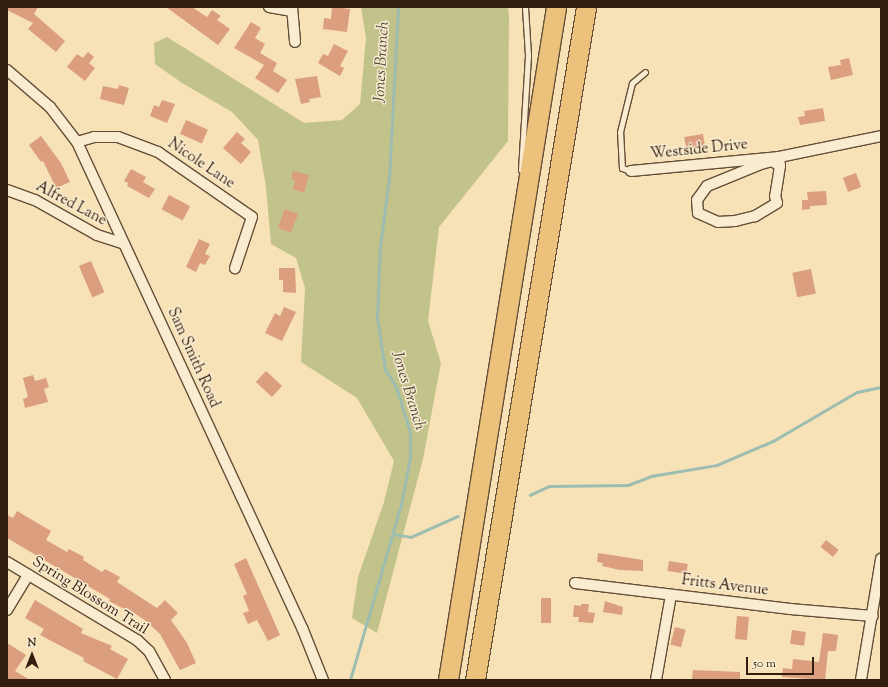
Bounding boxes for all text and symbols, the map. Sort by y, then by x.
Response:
water label: Jones Branch [371,21,395,103]
street label: Nicole Lane [164,135,238,193]
street label: Westside Drive [649,136,749,164]
street label: Alfred Lane [33,178,109,230]
street label: Sam Smith Road [163,305,223,411]
water label: Jones Branch [386,349,428,433]
street label: Spring Blossom Trail [28,553,152,639]
street label: Fritts Avenue [681,572,769,600]
north arrow [12,635,52,675]
text: N [28,635,36,651]
scale bar [748,649,816,675]
text: 50 m [753,655,776,673]

